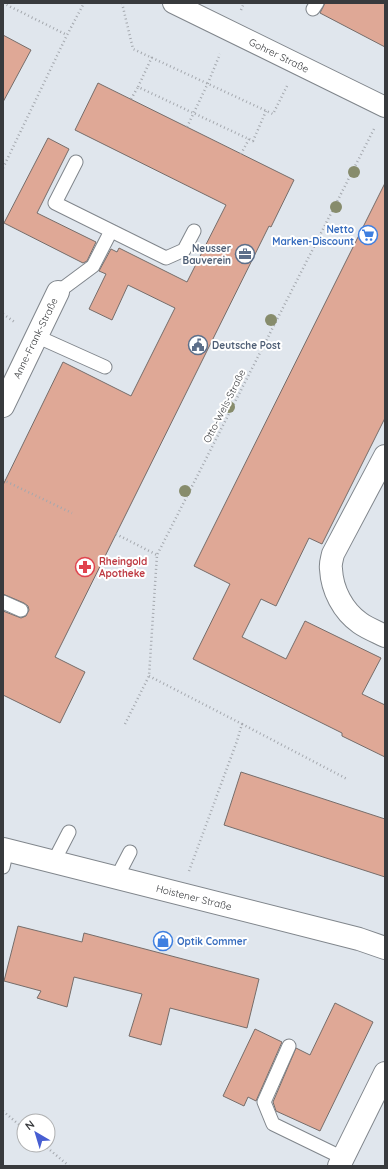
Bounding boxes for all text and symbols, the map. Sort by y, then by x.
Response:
street label: Gohrer Straße [247,35,311,76]
place label: Netto Marken-Discount [272,223,354,248]
supermarket icon: Netto Marken-Discount [357,224,379,246]
place label: Neusser Bauverein [183,242,232,267]
office icon: Neusser Bauverein [234,243,256,265]
street label: Anne-Frank-Straße [10,295,61,381]
public building icon: Deutsche Post [187,334,209,356]
place label: Deutsche Post [212,339,281,352]
street label: Otto-Wels-Straße [200,367,249,445]
place label: Rheingold Apotheke [99,555,147,580]
pharmacy icon: Rheingold Apotheke [74,556,96,578]
street label: Hoistener Straße [155,882,233,913]
shop icon: Optik Commer [152,930,174,952]
place label: Optik Commer [177,935,248,948]
north arrow [16,1113,56,1153]
text: N [22,1117,37,1133]

